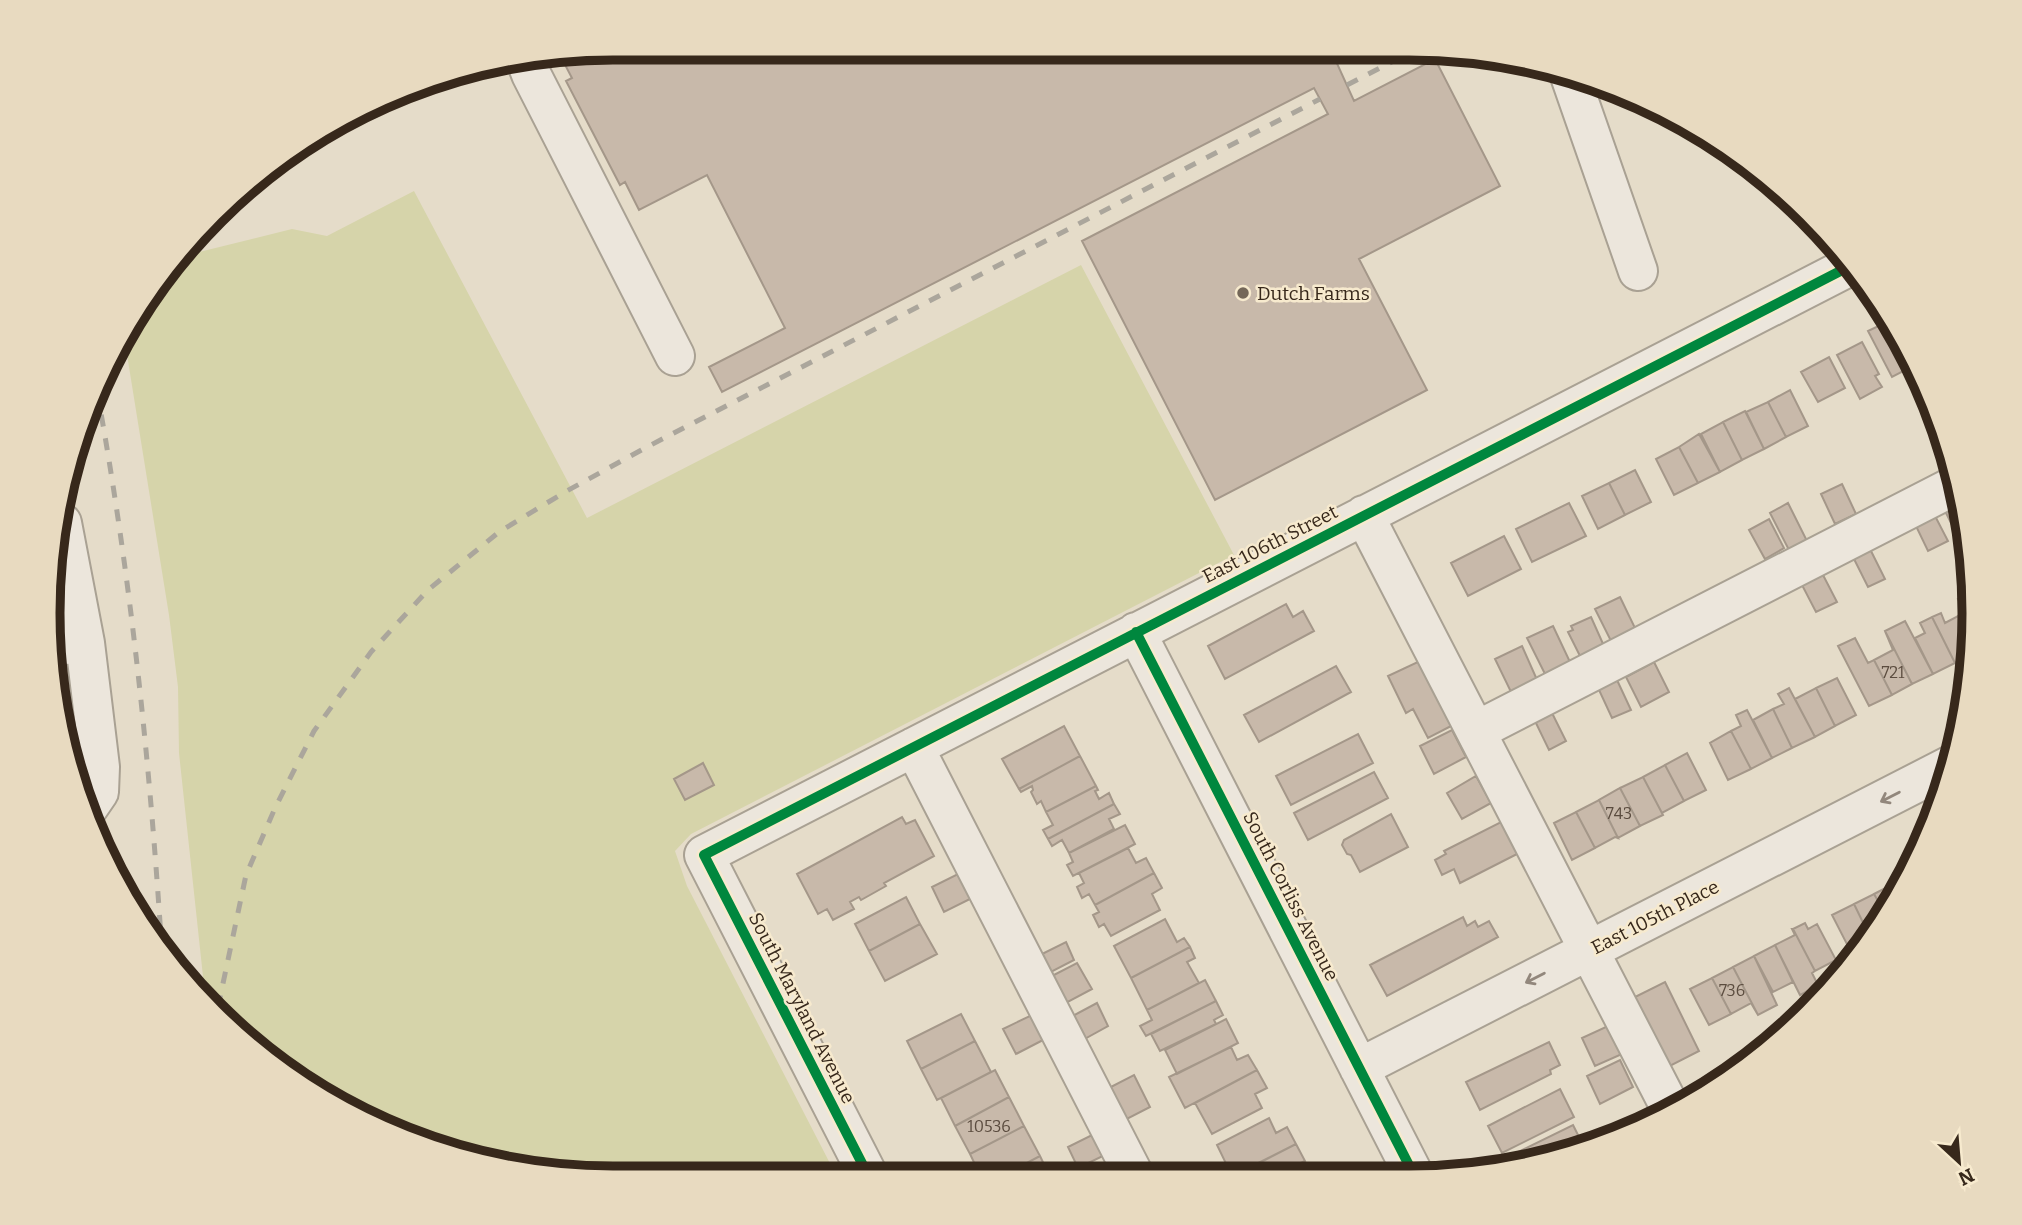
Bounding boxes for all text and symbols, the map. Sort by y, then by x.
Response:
place label: Dutch Farms [1257,282,1370,305]
marker: Dutch Farms [1235,285,1251,301]
street label: East 106th Street [1199,500,1342,588]
house number: 721 [1881,663,1905,682]
one-way arrow [1880,790,1901,804]
house number: 743 [1606,804,1632,823]
street label: South Corliss Avenue [1238,808,1344,984]
street label: East 105th Place [1587,875,1723,959]
street label: South Maryland Avenue [744,909,860,1107]
one-way arrow [1525,972,1546,986]
house number: 736 [1719,981,1745,1000]
house number: 10536 [967,1117,1011,1136]
north arrow [1924,1127,1994,1197]
text: N [1954,1163,1978,1191]

